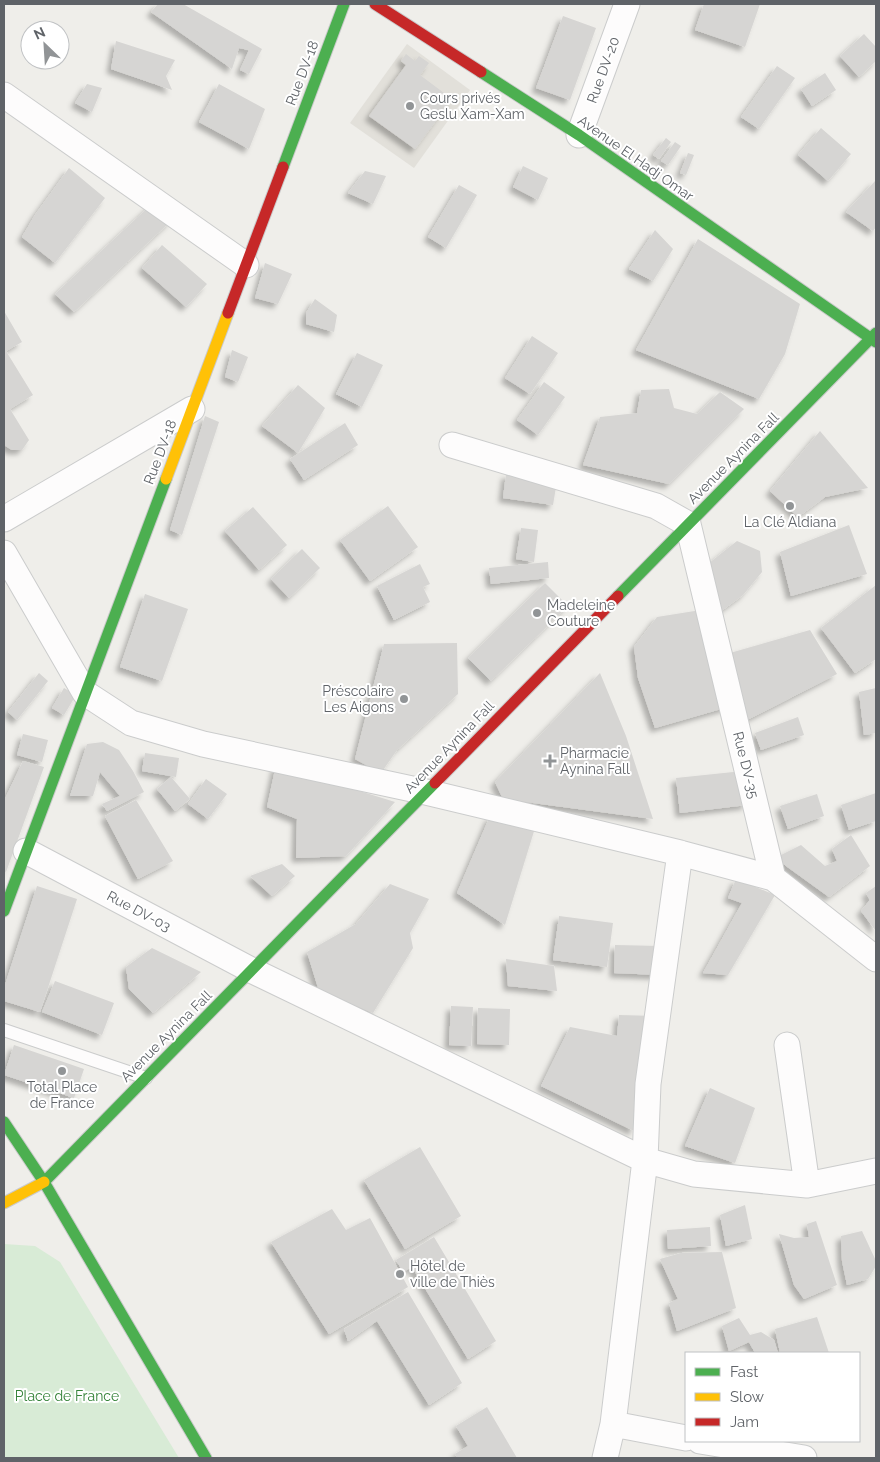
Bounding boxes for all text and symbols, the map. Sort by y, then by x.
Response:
north arrow [20,20,70,70]
text: N [31,24,48,43]
street label: Rue DV-20 [584,35,622,105]
street label: Rue DV-18 [282,38,322,108]
place label: Cours privés Geslu Xam-Xam [420,90,525,122]
marker: Cours privés Geslu Xam-Xam [404,100,416,112]
street label: Avenue El Hadj Omar [575,112,697,204]
street label: Avenue Aynina Fall [684,409,782,507]
street label: Rue DV-18 [140,417,180,487]
marker: La Clé Aldiana [784,500,796,512]
place label: La Clé Aldiana [744,514,836,530]
place label: Madeleine Couture [547,597,615,629]
marker: Madeleine Couture [531,607,543,619]
place label: Préscolaire Les Aigons [322,683,394,715]
marker: Préscolaire Les Aigons [398,693,410,705]
street label: Avenue Aynina Fall [401,697,497,796]
street label: Rue DV-35 [730,730,762,800]
place label: Pharmacie Aynina Fall [560,745,630,777]
marker: Pharmacie Aynina Fall [544,755,556,767]
street label: Rue DV-03 [104,888,174,934]
street label: Avenue Aynina Fall [117,987,215,1085]
marker: Total Place de France [56,1065,68,1077]
place label: Total Place de France [27,1079,97,1111]
place label: Hôtel de ville de Thiès [410,1258,495,1290]
marker: Hôtel de ville de Thiès [394,1268,406,1280]
legend [685,1352,860,1442]
text: Fast [730,1363,758,1381]
park label: Place de France [15,1388,119,1404]
text: Slow [730,1388,764,1406]
text: Jam [730,1413,759,1431]

